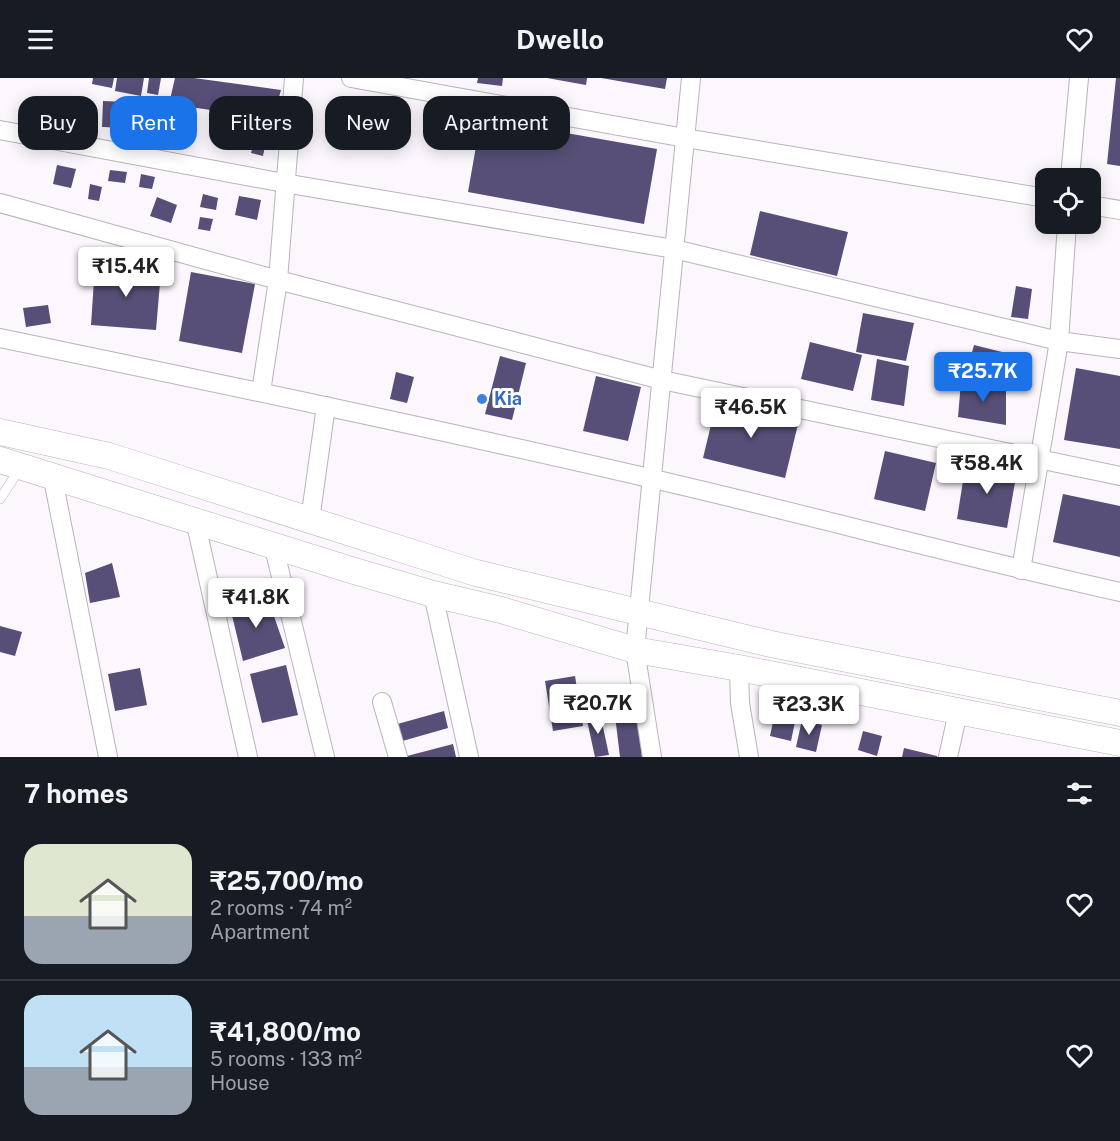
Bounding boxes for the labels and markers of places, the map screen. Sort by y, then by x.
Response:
pin: ₹15.4K [77,247,175,298]
pin: ₹25.7K [934,352,1032,403]
place label: Kia [494,388,522,409]
pin: ₹46.5K [702,388,800,439]
marker: Kia [475,392,489,406]
pin: ₹58.4K [938,444,1036,495]
pin: ₹41.8K [207,578,305,629]
pin: ₹20.7K [549,684,647,735]
pin: ₹23.3K [760,685,858,736]

